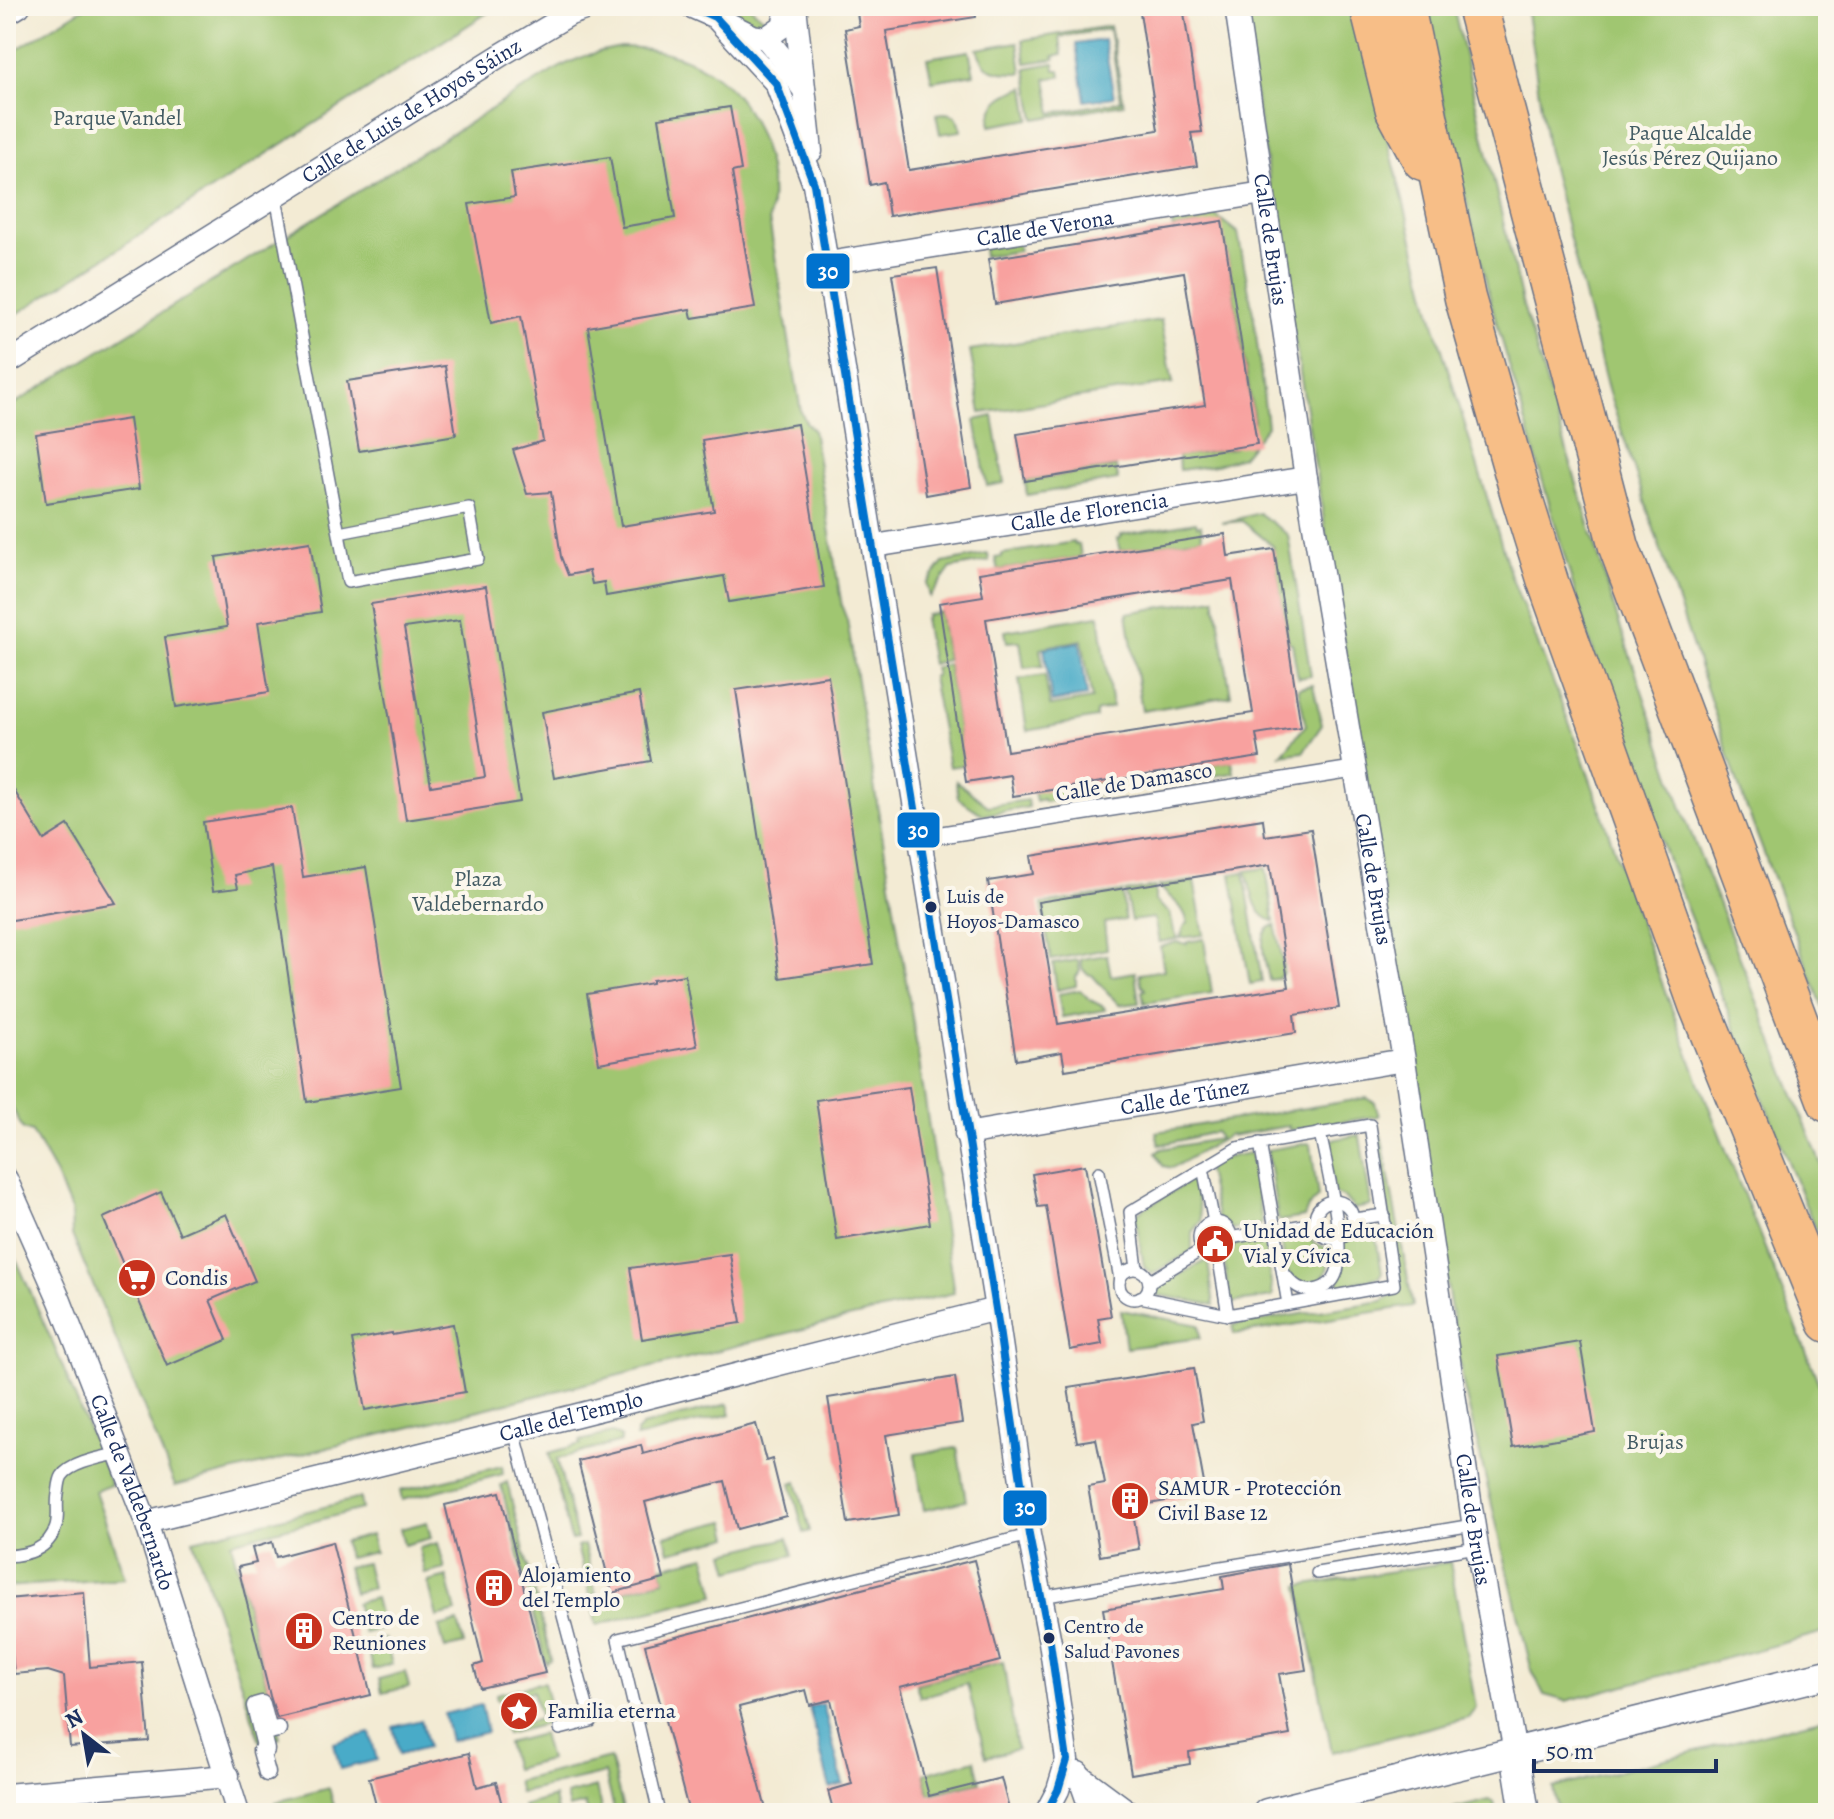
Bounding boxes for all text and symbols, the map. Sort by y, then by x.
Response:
street label: Calle de Luis de Hoyos Sáinz [296,31,527,191]
park label: Parque Vandel [53,103,181,133]
park label: Paque Alcalde Jesús Pérez Quijano [1602,118,1778,173]
street label: Calle de Brujas [1246,171,1295,307]
street label: Calle de Verona [975,202,1117,254]
line badge: 30 [805,252,851,290]
text: 30 [818,257,838,287]
street label: Calle de Florencia [1009,485,1171,539]
street label: Calle de Damasco [1054,755,1214,809]
line badge: 30 [896,811,941,849]
street label: Calle de Brujas [1348,811,1399,947]
text: 30 [908,816,928,846]
park label: Plaza Valdebernardo [411,864,544,919]
place label: Luis de Hoyos-Damasco [946,883,1079,935]
marker: Luis de Hoyos-Damasco [923,899,939,915]
street label: Calle de Túnez [1118,1071,1252,1123]
place label: Unidad de Educación Vial y Cívica [1242,1216,1434,1271]
public building icon: Unidad de Educación Vial y Cívica [1194,1223,1236,1265]
supermarket icon: Condis [116,1257,158,1299]
place label: Condis [165,1263,228,1293]
street label: Calle del Templo [496,1384,646,1449]
street label: Calle de Valdebernardo [83,1390,182,1594]
park label: Brujas [1626,1427,1684,1457]
street label: Calle de Brujas [1448,1452,1499,1588]
place label: SAMUR - Protección Civil Base 12 [1158,1473,1341,1528]
building icon: SAMUR - Protección Civil Base 12 [1109,1480,1151,1522]
line badge: 30 [1002,1489,1048,1527]
text: 30 [1015,1493,1035,1523]
place label: Alojamiento del Templo [521,1560,631,1615]
building icon: Alojamiento del Templo [473,1567,515,1609]
place label: Centro de Reuniones [332,1603,427,1658]
building icon: Centro de Reuniones [283,1610,325,1652]
place label: Centro de Salud Pavones [1064,1613,1180,1665]
marker: Centro de Salud Pavones [1041,1630,1057,1646]
place icon: Familia eterna [498,1690,540,1732]
north arrow [44,1695,124,1775]
place label: Familia eterna [547,1696,677,1726]
text: N [60,1702,89,1736]
scale bar [1534,1723,1716,1773]
text: 50 m [1546,1735,1594,1767]

